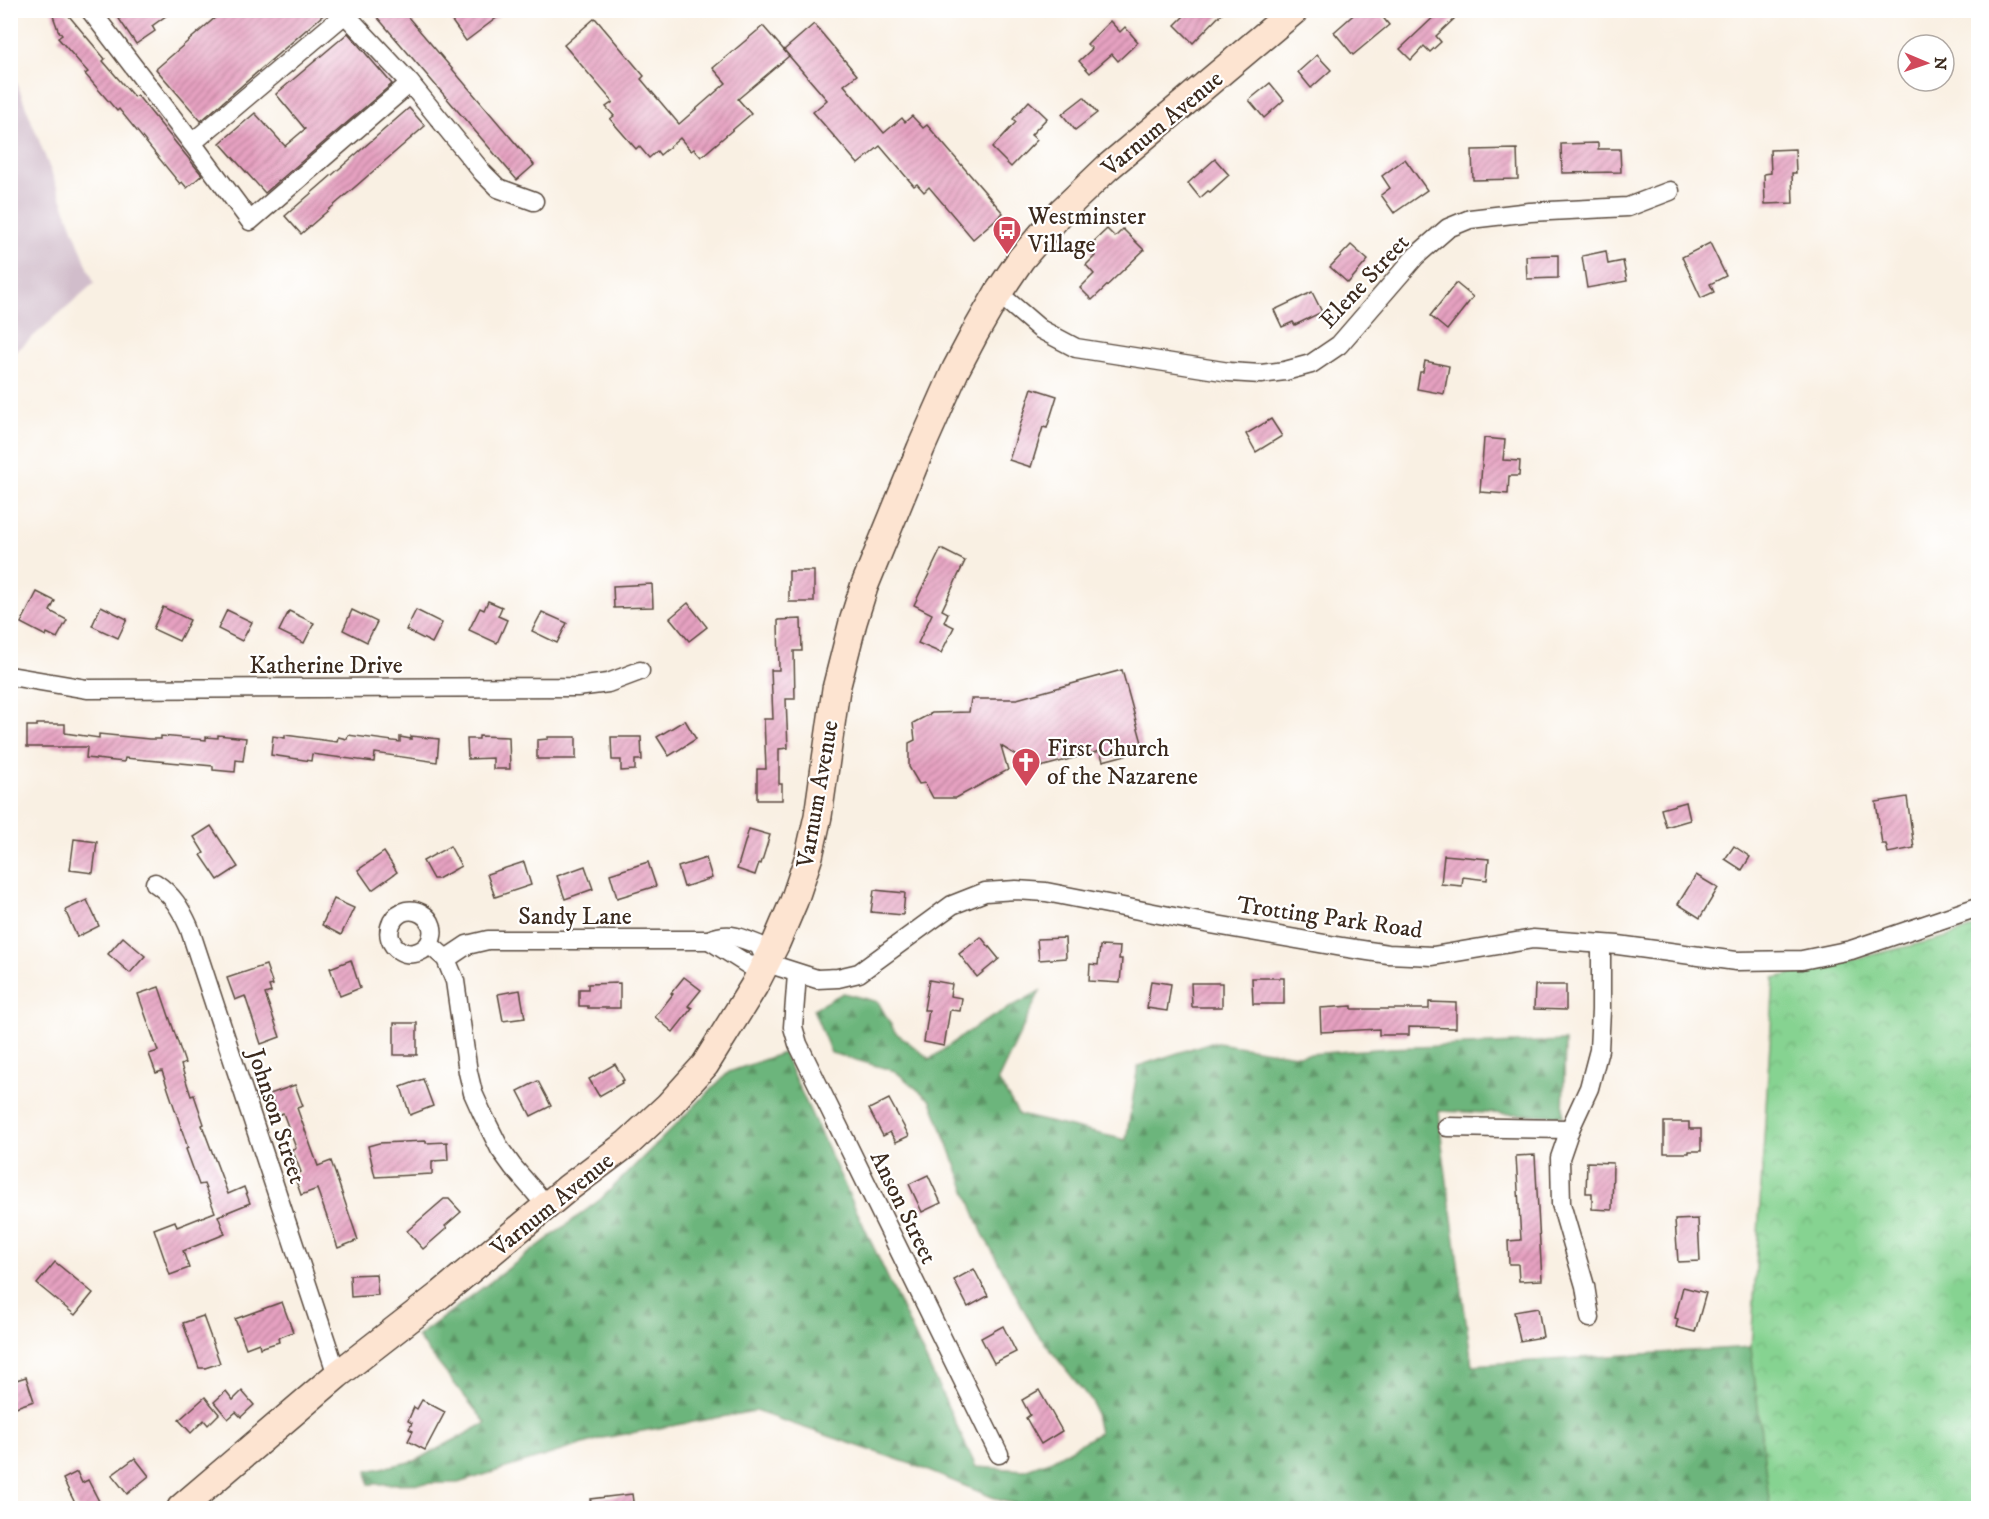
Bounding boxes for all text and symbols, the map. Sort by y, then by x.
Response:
north arrow [1896,33,1956,93]
text: N [1930,57,1950,70]
street label: Varnum Avenue [1095,64,1229,184]
place label: Westminster Village [1027,202,1146,260]
bus stop icon: Westminster Village [991,214,1023,256]
street label: Elene Street [1313,228,1416,335]
street label: Katherine Drive [249,651,403,681]
street label: Varnum Avenue [790,718,846,871]
place label: First Church of the Nazarene [1047,734,1198,792]
church icon: First Church of the Nazarene [1010,746,1042,788]
street label: Trotting Park Road [1235,890,1425,946]
street label: Sandy Lane [518,902,632,932]
street label: Johnson Street [240,1043,312,1188]
street label: Varnum Avenue [484,1146,620,1264]
street label: Anson Street [863,1146,943,1269]

